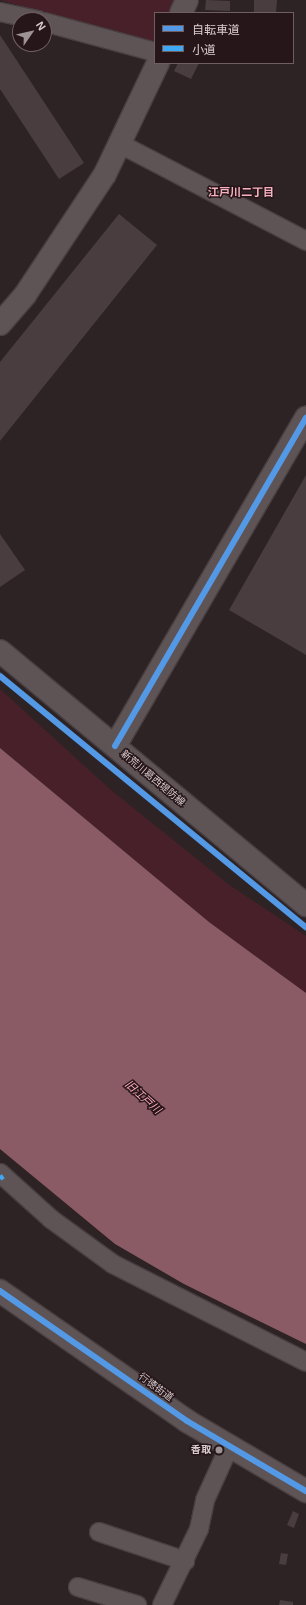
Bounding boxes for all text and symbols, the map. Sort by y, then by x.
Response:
north arrow [12,12,52,52]
legend [154,12,294,64]
text: N [34,19,48,32]
text: 自転車道 [192,23,240,37]
text: 小道 [192,43,216,57]
district label: 江戸川二丁目 [208,185,274,199]
street label: 新荒川葛西堤防線 [119,748,187,808]
water label: 旧江戸川 [122,1077,164,1117]
street label: 行徳街道 [136,1370,176,1404]
place label: 香取 [191,1444,211,1456]
marker: 香取 [214,1445,224,1455]

